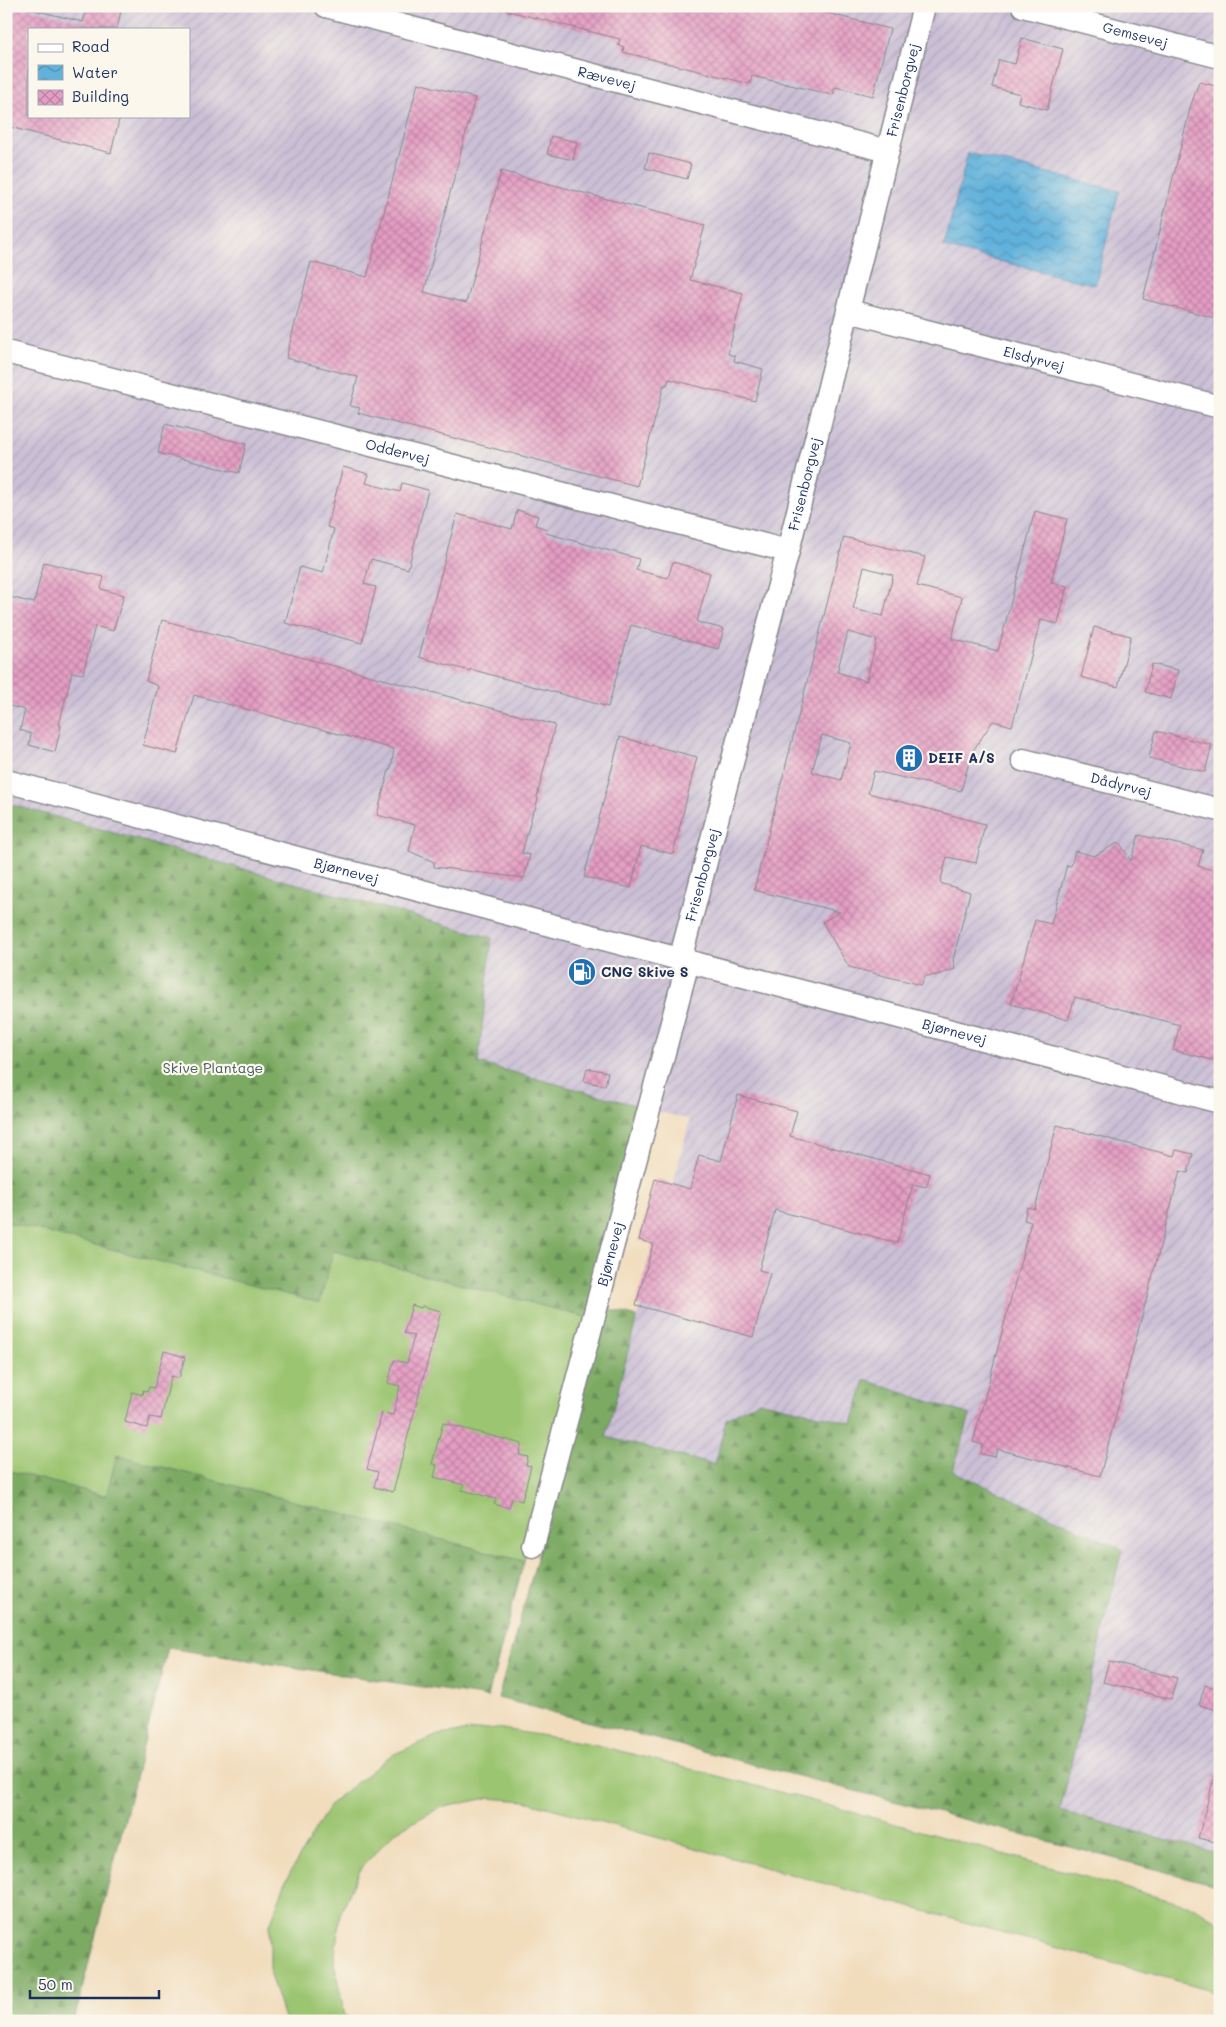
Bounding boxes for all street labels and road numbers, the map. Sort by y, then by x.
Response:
street label: Gemsevej [1101,17,1170,52]
street label: Frisenborgvej [882,41,923,139]
street label: Rævevej [576,61,638,95]
street label: Elsdyrvej [1001,341,1067,375]
street label: Oddervej [364,434,432,468]
street label: Frisenborgvej [783,435,825,533]
street label: Dådyrvej [1088,767,1154,801]
street label: Frisenborgvej [681,826,723,923]
street label: Bjørnevej [312,853,381,888]
street label: Bjørnevej [920,1014,989,1049]
street label: Bjørnevej [592,1220,628,1288]

